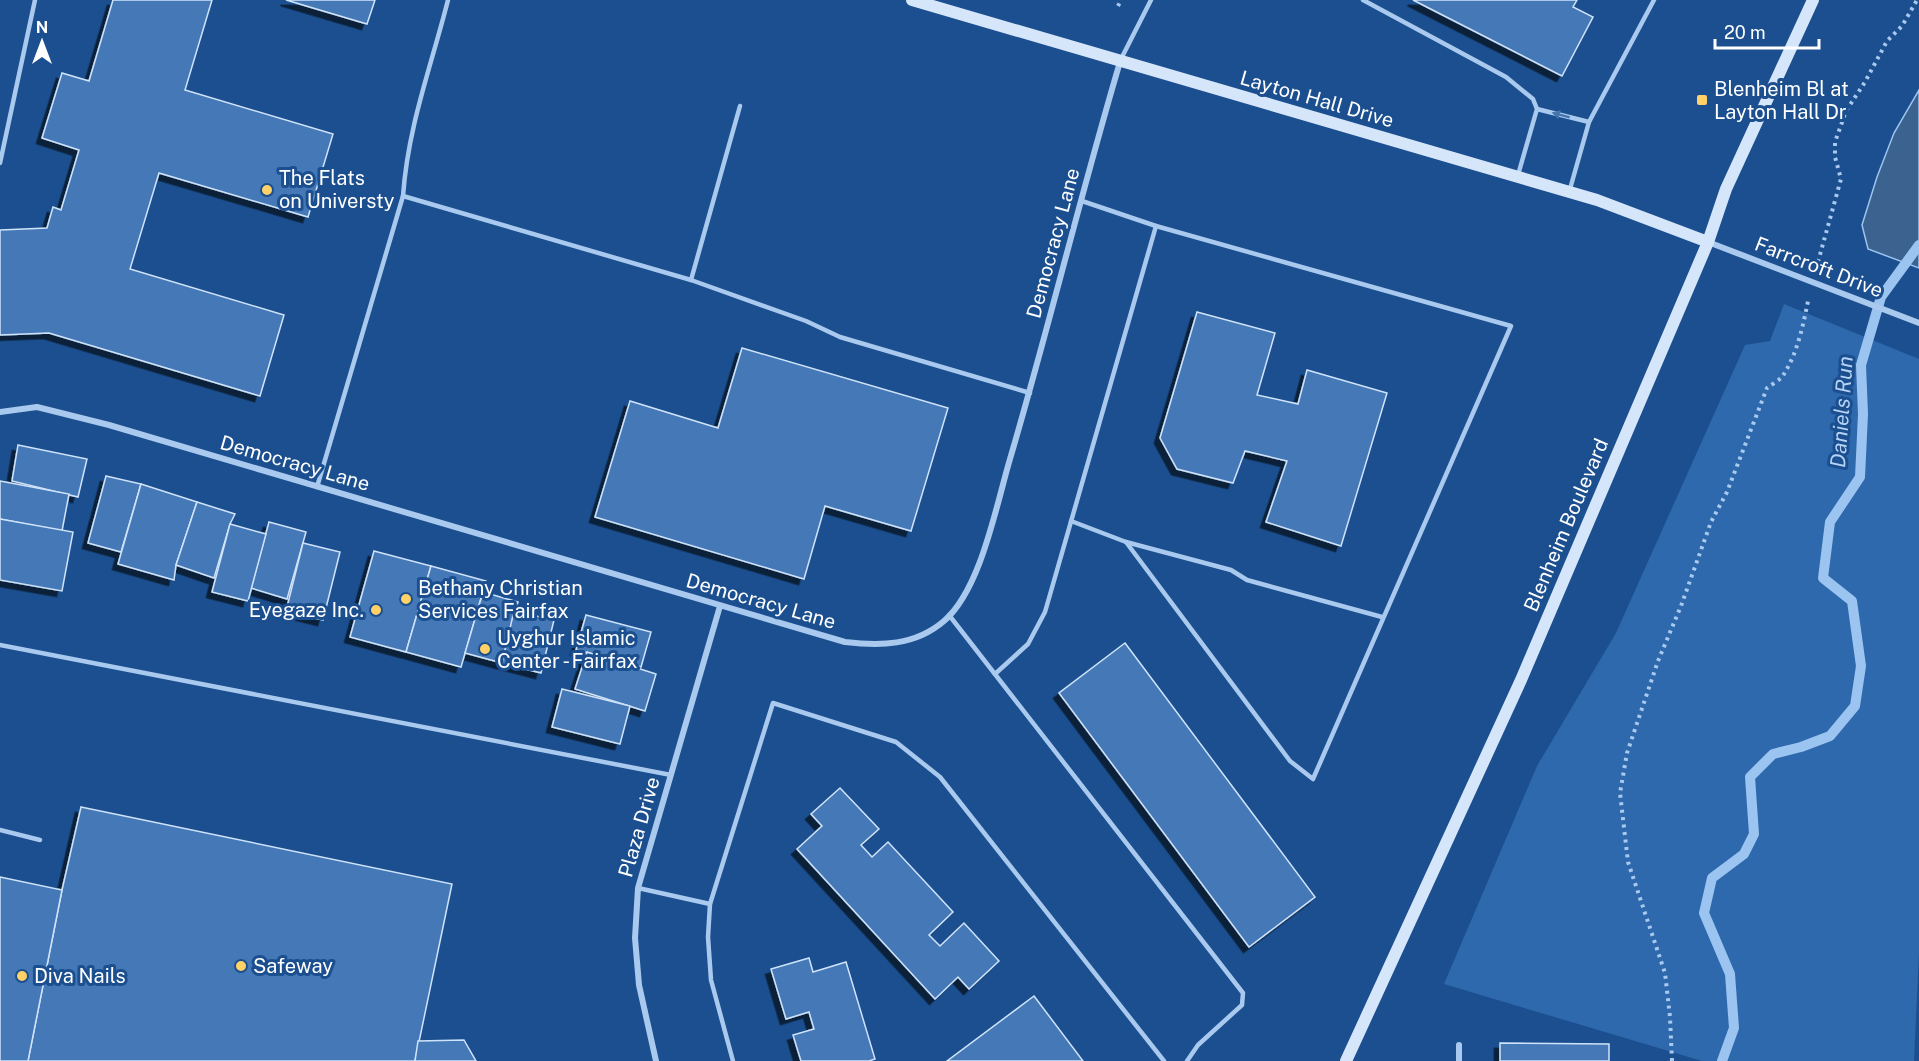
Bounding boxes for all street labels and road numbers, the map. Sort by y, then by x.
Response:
street label: Layton Hall Drive [1237,66,1397,132]
street label: Democracy Lane [1021,165,1085,321]
street label: Farrcroft Drive [1752,232,1886,302]
street label: Democracy Lane [217,430,373,496]
street label: Blenheim Boulevard [1519,435,1613,615]
street label: Democracy Lane [683,568,839,634]
street label: Plaza Drive [613,774,665,880]

